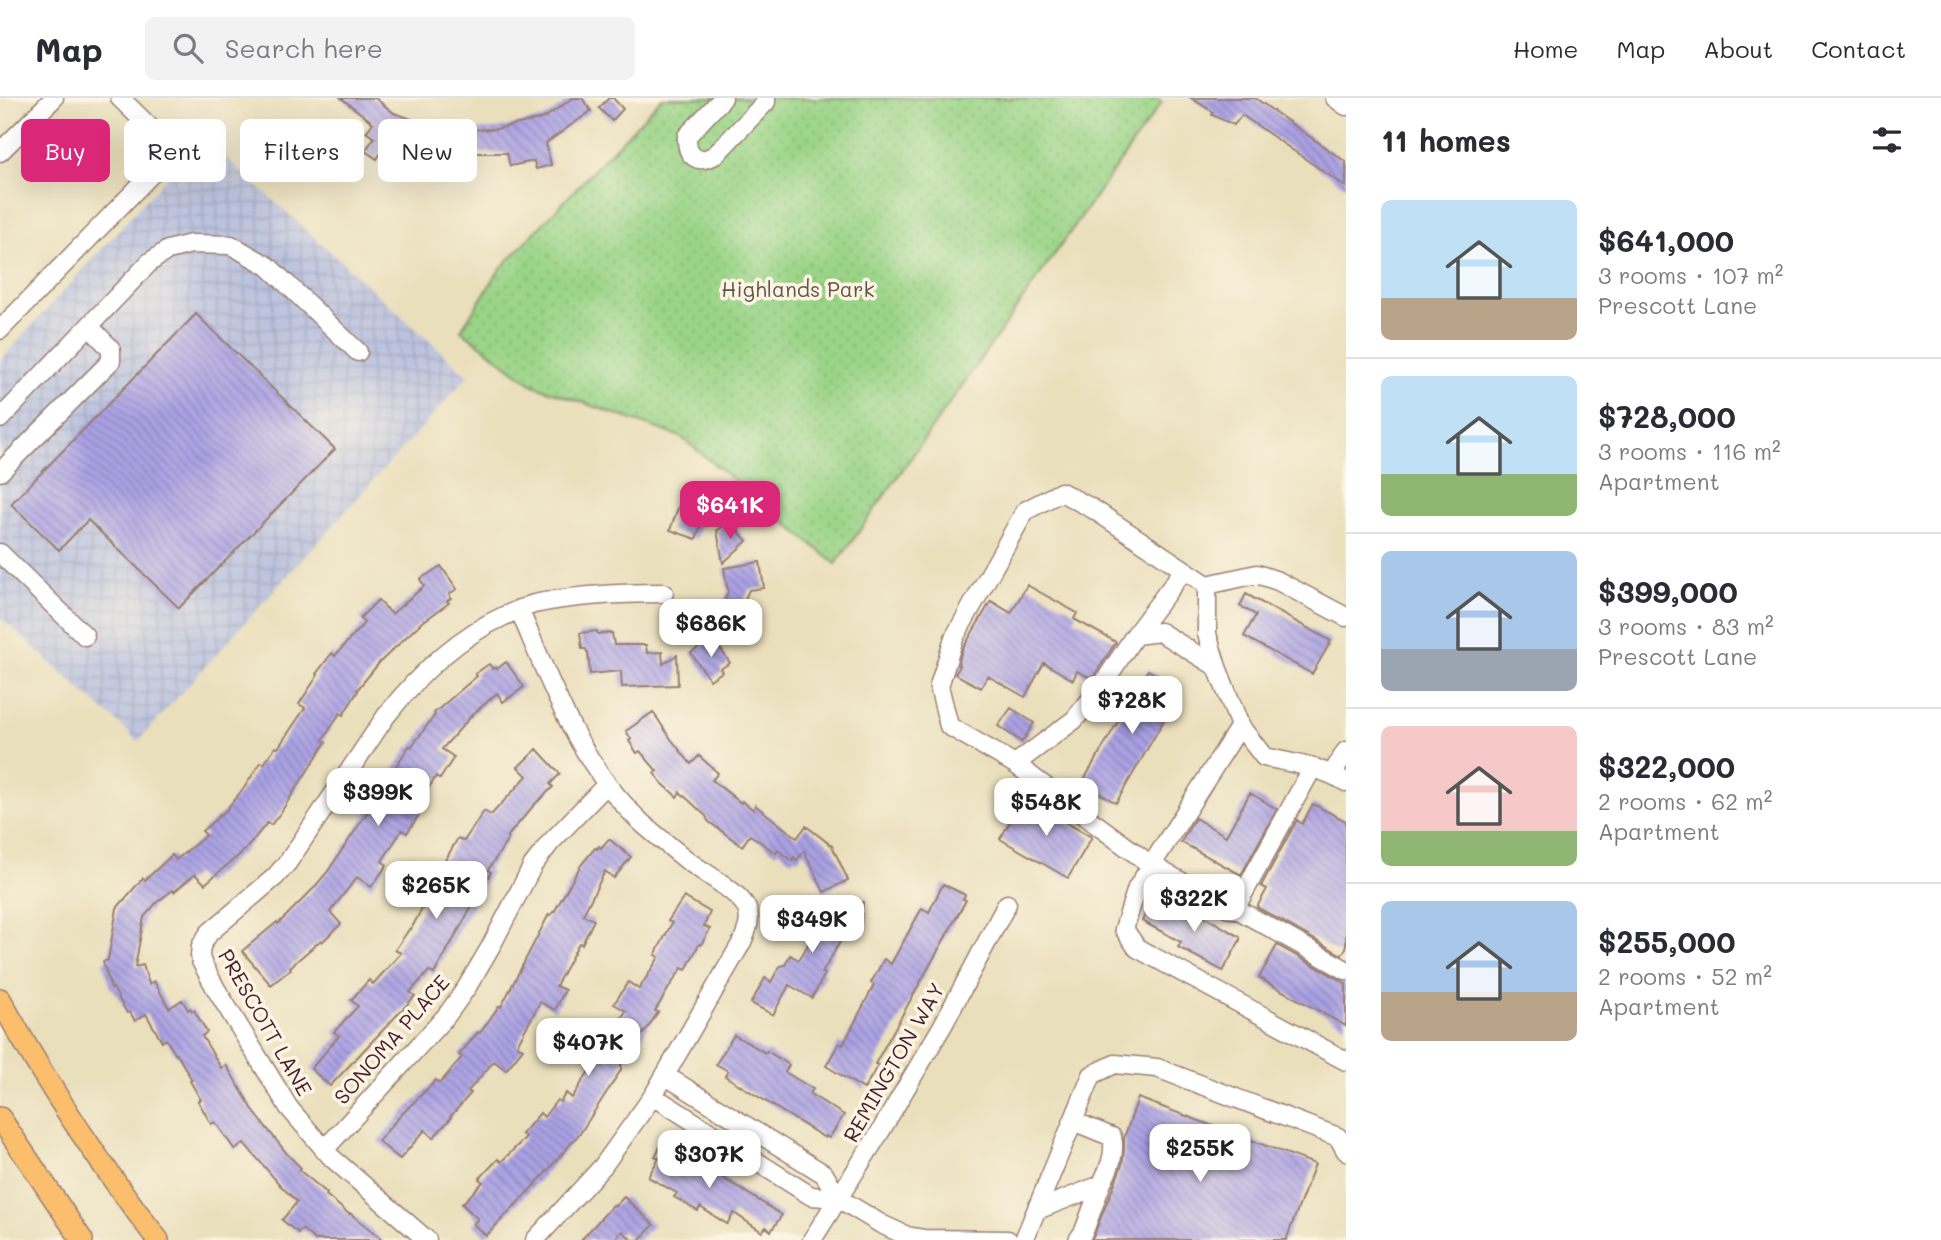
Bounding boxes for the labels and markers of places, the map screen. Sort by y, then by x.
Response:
pin: $641K [681,482,779,541]
pin: $686K [662,600,760,659]
pin: $728K [1083,676,1181,736]
pin: $399K [329,768,427,828]
pin: $548K [997,778,1095,838]
pin: $265K [387,862,485,921]
pin: $322K [1145,874,1243,934]
pin: $349K [763,896,861,955]
pin: $407K [539,1018,637,1078]
pin: $255K [1151,1124,1249,1184]
pin: $307K [660,1130,758,1190]

